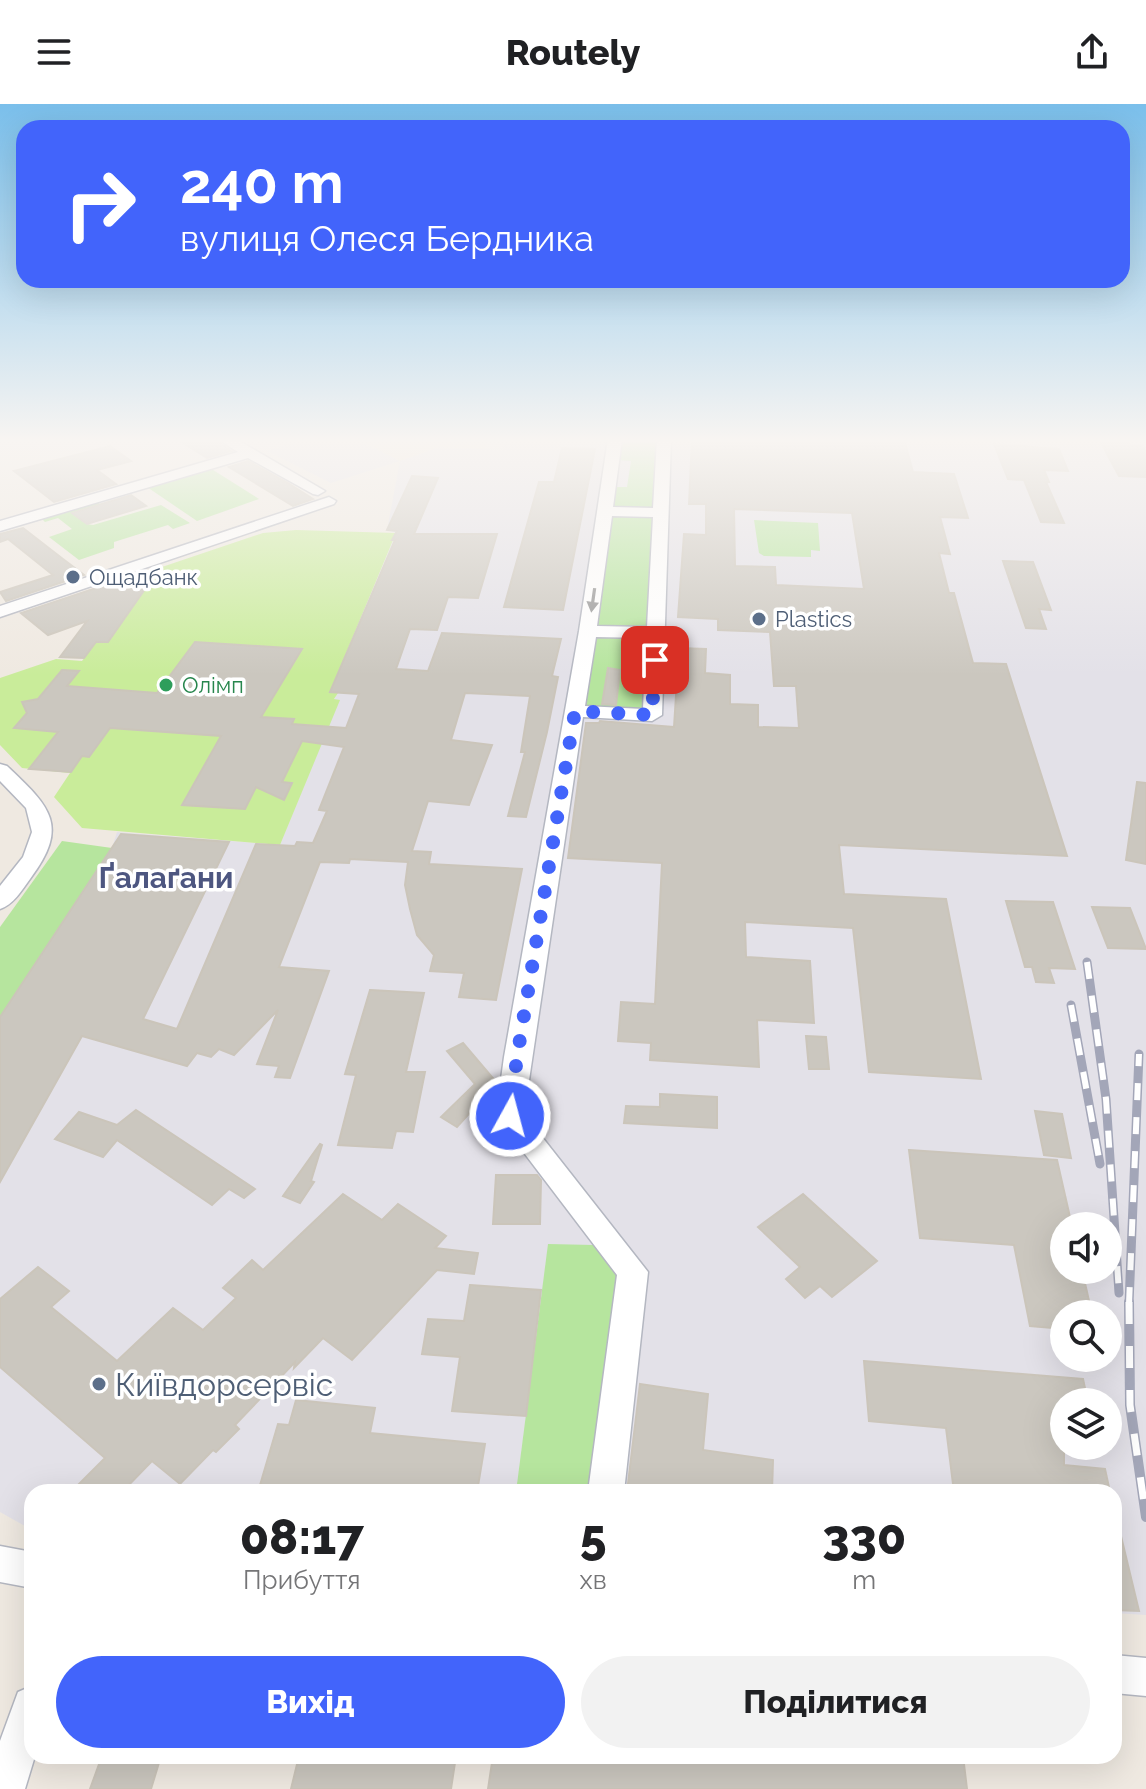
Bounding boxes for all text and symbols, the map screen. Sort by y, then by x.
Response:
icon: menu [32,30,76,74]
icon: share [1070,30,1114,74]
text: Routely [506,31,640,73]
text: 240 m [180,150,344,216]
icon: right [48,152,152,256]
text: вулиця Олеся Бердника [180,217,594,259]
place label: Ощадбанк [89,564,198,590]
marker: Ощадбанк [64,568,82,586]
one-way arrow [586,588,599,613]
place label: Plastics [775,606,852,632]
marker: Plastics [750,610,768,628]
pin [621,626,689,694]
icon: arrive [633,638,677,682]
place label: Олімп [182,672,244,698]
marker: Олімп [157,676,175,694]
district label: Ґалаґани [99,860,233,895]
position arrow [468,1074,552,1158]
map controls [1050,1212,1122,1460]
button: sound [1050,1212,1122,1284]
button: search [1050,1300,1122,1372]
place label: Київдорсервіс [115,1366,333,1403]
marker: Київдорсервіс [90,1375,108,1393]
button: layers [1050,1388,1122,1460]
text: 08:17 [240,1509,364,1565]
text: 5 [580,1509,606,1565]
text: 330 [822,1509,906,1565]
text: Прибуття [243,1565,361,1595]
text: хв [580,1565,607,1595]
text: m [852,1565,876,1595]
button: Вихід [56,1656,565,1748]
button: Поділитися [581,1656,1090,1748]

